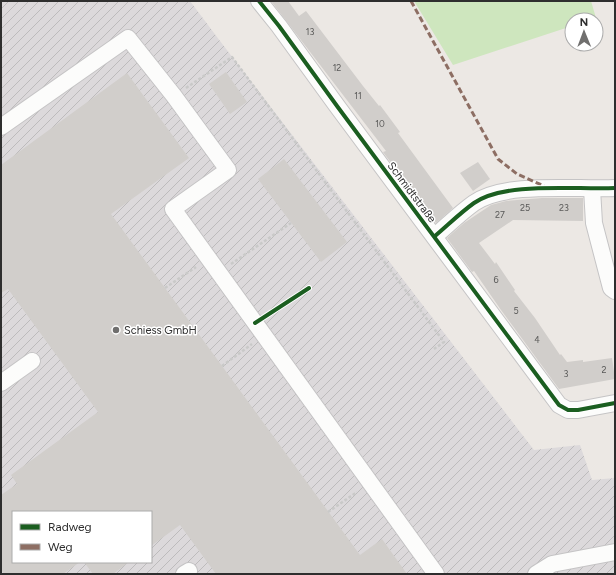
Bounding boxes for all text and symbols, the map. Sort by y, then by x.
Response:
north arrow [564,12,604,52]
text: N [579,16,588,29]
house number: 13 [306,26,314,37]
house number: 12 [333,62,341,73]
house number: 11 [354,90,362,101]
house number: 10 [375,118,385,129]
street label: Schmidtstraße [385,160,439,225]
house number: 25 [520,202,530,213]
house number: 23 [559,202,569,213]
house number: 27 [495,209,505,220]
house number: 6 [493,274,499,285]
house number: 5 [513,305,519,316]
place label: Schiess GmbH [124,324,197,337]
marker: Schiess GmbH [111,325,121,335]
house number: 4 [534,334,540,345]
house number: 2 [601,364,607,375]
house number: 3 [564,368,569,379]
legend [12,511,152,563]
text: Radweg [48,520,92,534]
text: Weg [48,540,73,554]

